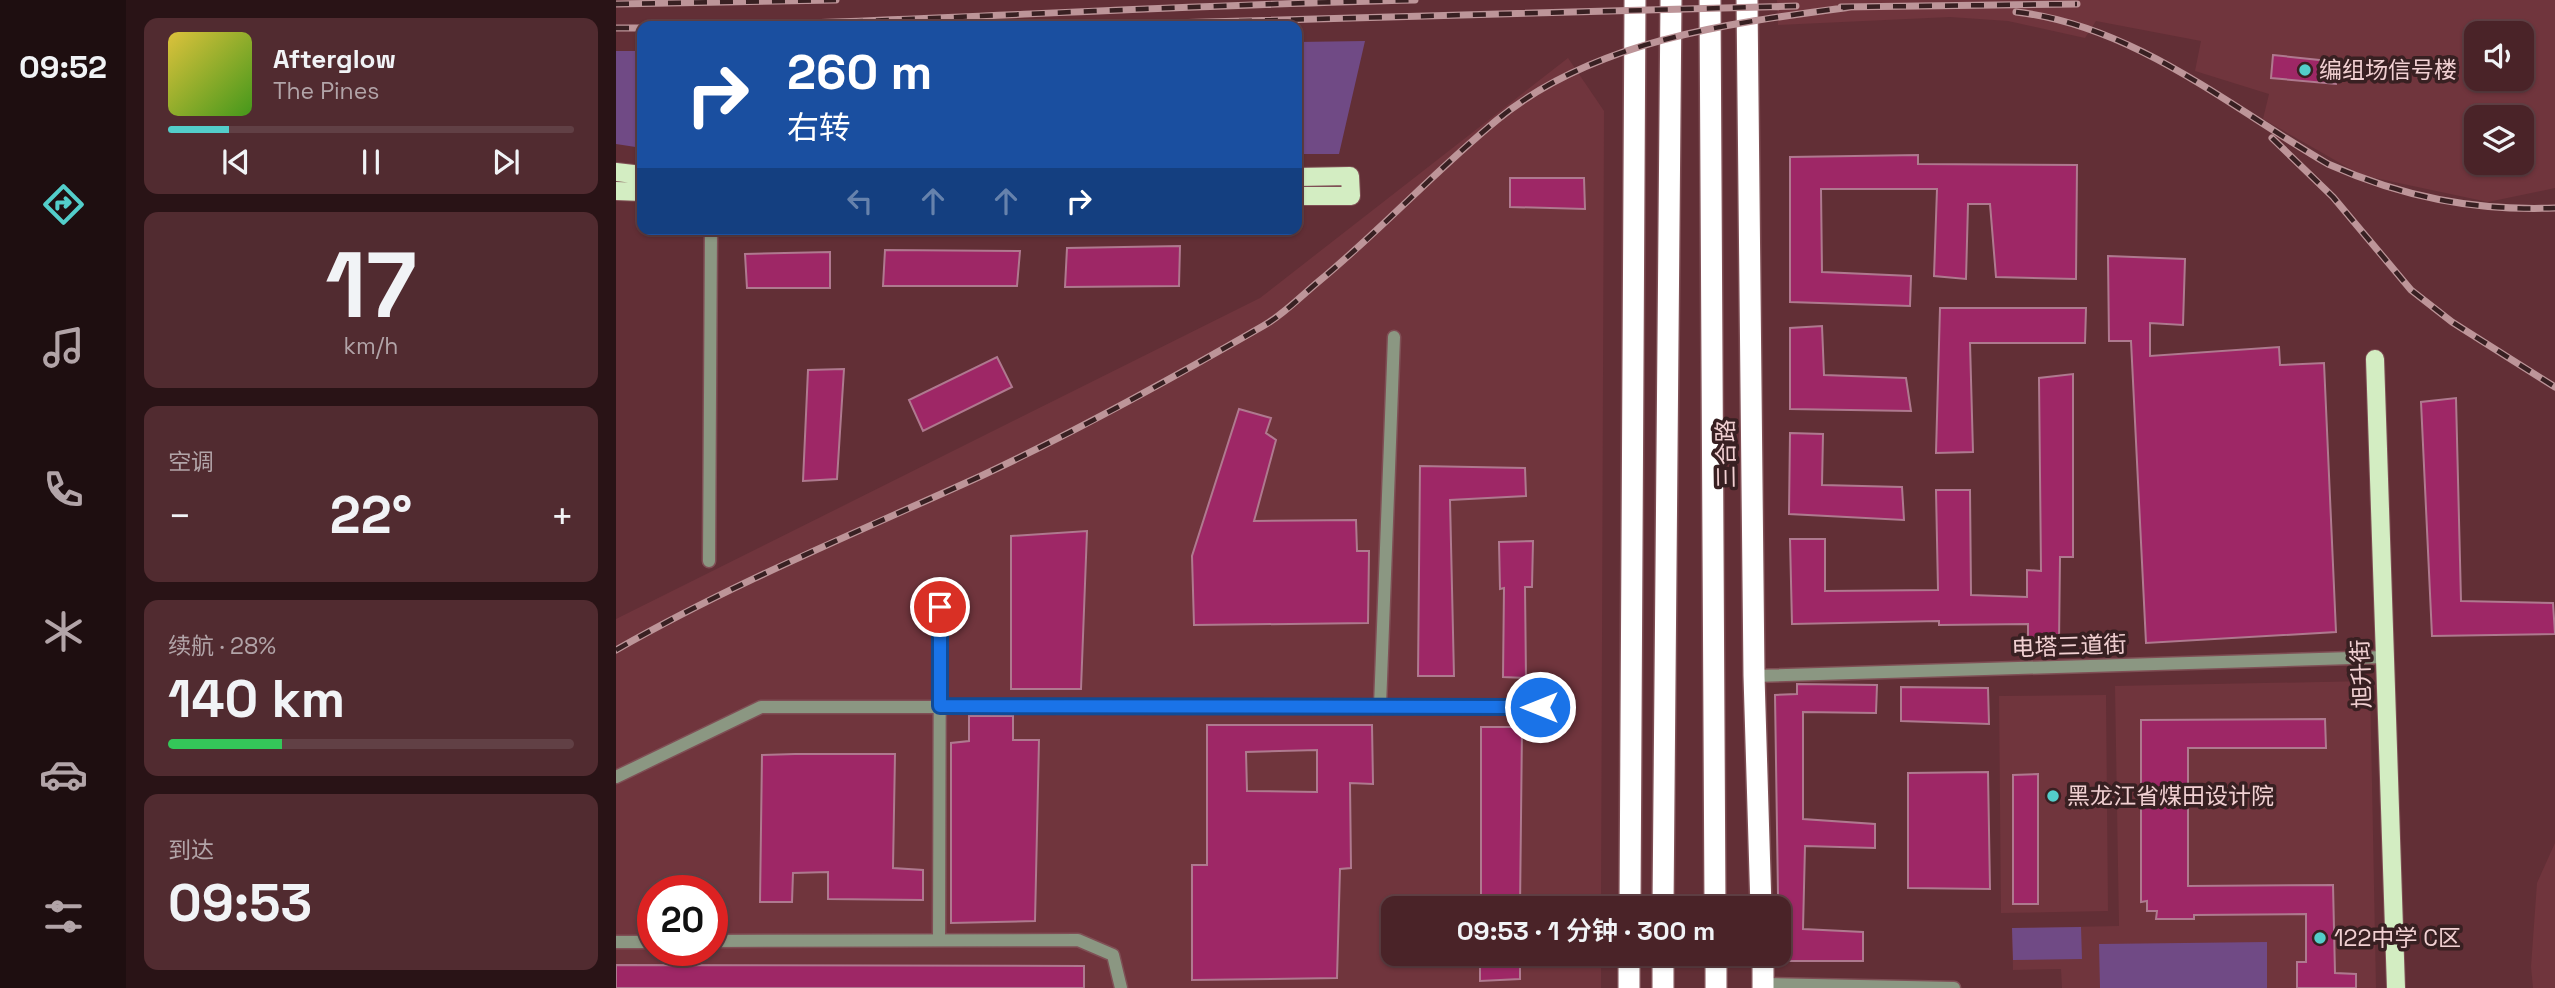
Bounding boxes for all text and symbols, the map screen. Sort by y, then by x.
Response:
map controls [2464,21,2534,175]
button: sound [2464,21,2534,91]
text: 260 m [787,41,932,103]
text: Afterglow [273,42,396,76]
text: 09:52 [19,47,107,87]
icon: right [672,49,763,140]
place label: 编组场信号楼 [2319,55,2457,85]
marker: 编组场信号楼 [2297,62,2313,78]
text: The Pines [273,76,379,106]
button: layers [2464,105,2534,175]
text: 右转 [787,108,851,148]
icon: previous [217,143,255,181]
icon: pause [352,143,390,181]
icon: next [487,143,525,181]
icon: directions [39,180,88,229]
icon: left [841,182,879,220]
icon: ahead [914,182,952,220]
icon: ahead [987,182,1025,220]
icon: right [1060,182,1098,220]
text: 17 [325,227,417,344]
icon: music [39,323,88,372]
text: km/h [344,331,398,361]
street label: 三合路 [1710,419,1742,489]
text: 空调 [168,447,214,477]
icon: phone [39,465,88,514]
text: 22° [330,482,412,548]
text: − [168,492,192,540]
text: + [550,492,574,540]
pin [910,577,970,637]
icon: arrive [921,588,959,626]
icon: climate [39,607,88,656]
street label: 电塔三道街 [2011,629,2127,663]
text: 续航 · 28% [168,631,276,661]
street label: 旭升街 [2345,639,2377,709]
text: 140 km [168,666,345,732]
position arrow [1503,670,1577,744]
icon: car [39,750,88,799]
place label: 黑龙江省煤田设计院 [2067,781,2274,811]
marker: 黑龙江省煤田设计院 [2045,788,2061,804]
text: 到达 [168,835,214,865]
text: 09:53 [168,870,312,936]
speed limit sign: 20 [637,875,728,966]
icon: filters [39,892,88,941]
text: 09:53 · 1 分钟 · 300 m [1457,914,1715,948]
place label: 122中学 C区 [2334,923,2461,953]
marker: 122中学 C区 [2312,930,2328,946]

